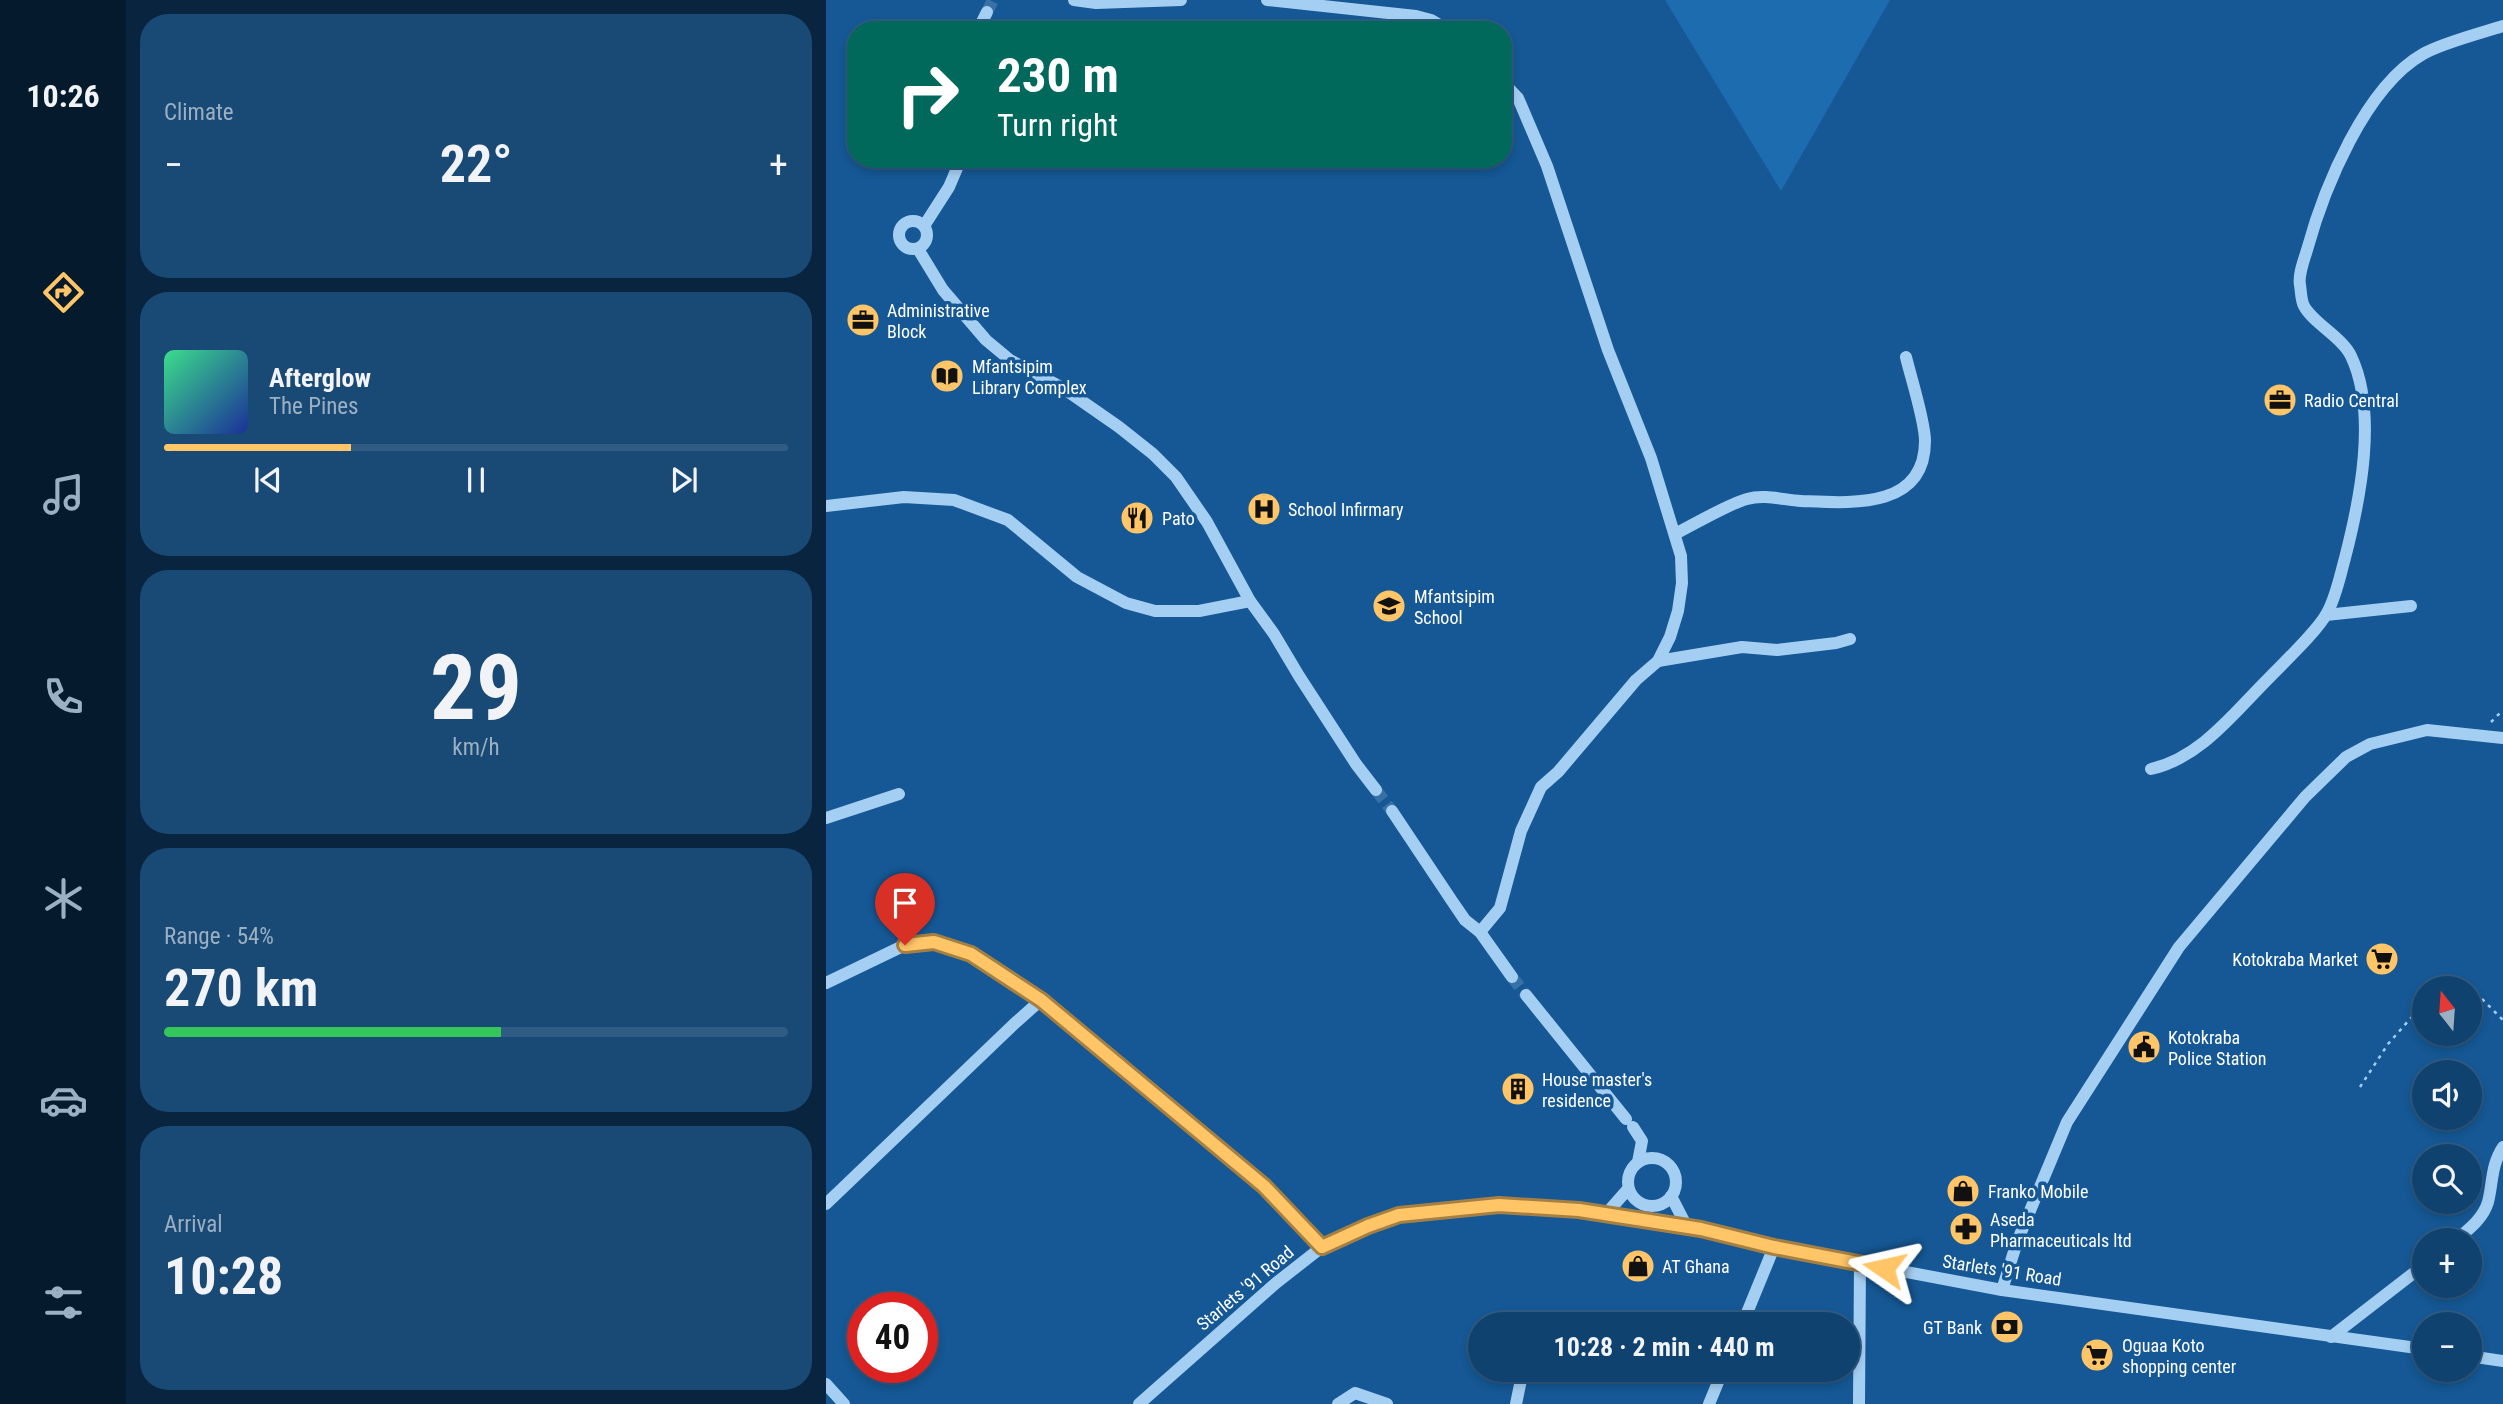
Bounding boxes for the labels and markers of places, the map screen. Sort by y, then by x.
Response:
place label: Administrative Block [887,300,990,342]
office icon: Administrative Block [844,301,882,339]
place label: Mfantsipim Library Complex [972,356,1087,398]
library icon: Mfantsipim Library Complex [928,357,966,395]
office icon: Radio Central [2261,381,2299,419]
place label: Radio Central [2304,390,2399,411]
hospital icon: School Infirmary [1245,490,1283,528]
restaurant icon: Pato [1118,499,1156,537]
place label: School Infirmary [1288,499,1404,520]
place label: Pato [1162,508,1195,529]
place label: Mfantsipim School [1414,586,1495,628]
school or university icon: Mfantsipim School [1370,587,1408,625]
pin [875,873,935,945]
supermarket icon: Kotokraba Market [2363,940,2401,978]
place label: Kotokraba Market [2232,949,2358,970]
place label: Kotokraba Police Station [2168,1027,2267,1069]
public building icon: Kotokraba Police Station [2125,1028,2163,1066]
place label: House master's residence [1542,1069,1652,1111]
building icon: House master's residence [1499,1070,1537,1108]
shop icon: Franko Mobile [1944,1172,1982,1210]
place label: Franko Mobile [1988,1181,2088,1202]
place label: Aseda Pharmaceuticals ltd [1990,1209,2132,1251]
pharmacy icon: Aseda Pharmaceuticals ltd [1947,1210,1985,1248]
shop icon: AT Ghana [1619,1247,1657,1285]
place label: AT Ghana [1662,1256,1730,1277]
bank icon: GT Bank [1988,1308,2026,1346]
place label: GT Bank [1923,1317,1982,1338]
place label: Oguaa Koto shopping center [2122,1335,2237,1377]
supermarket icon: Oguaa Koto shopping center [2078,1336,2116,1374]

